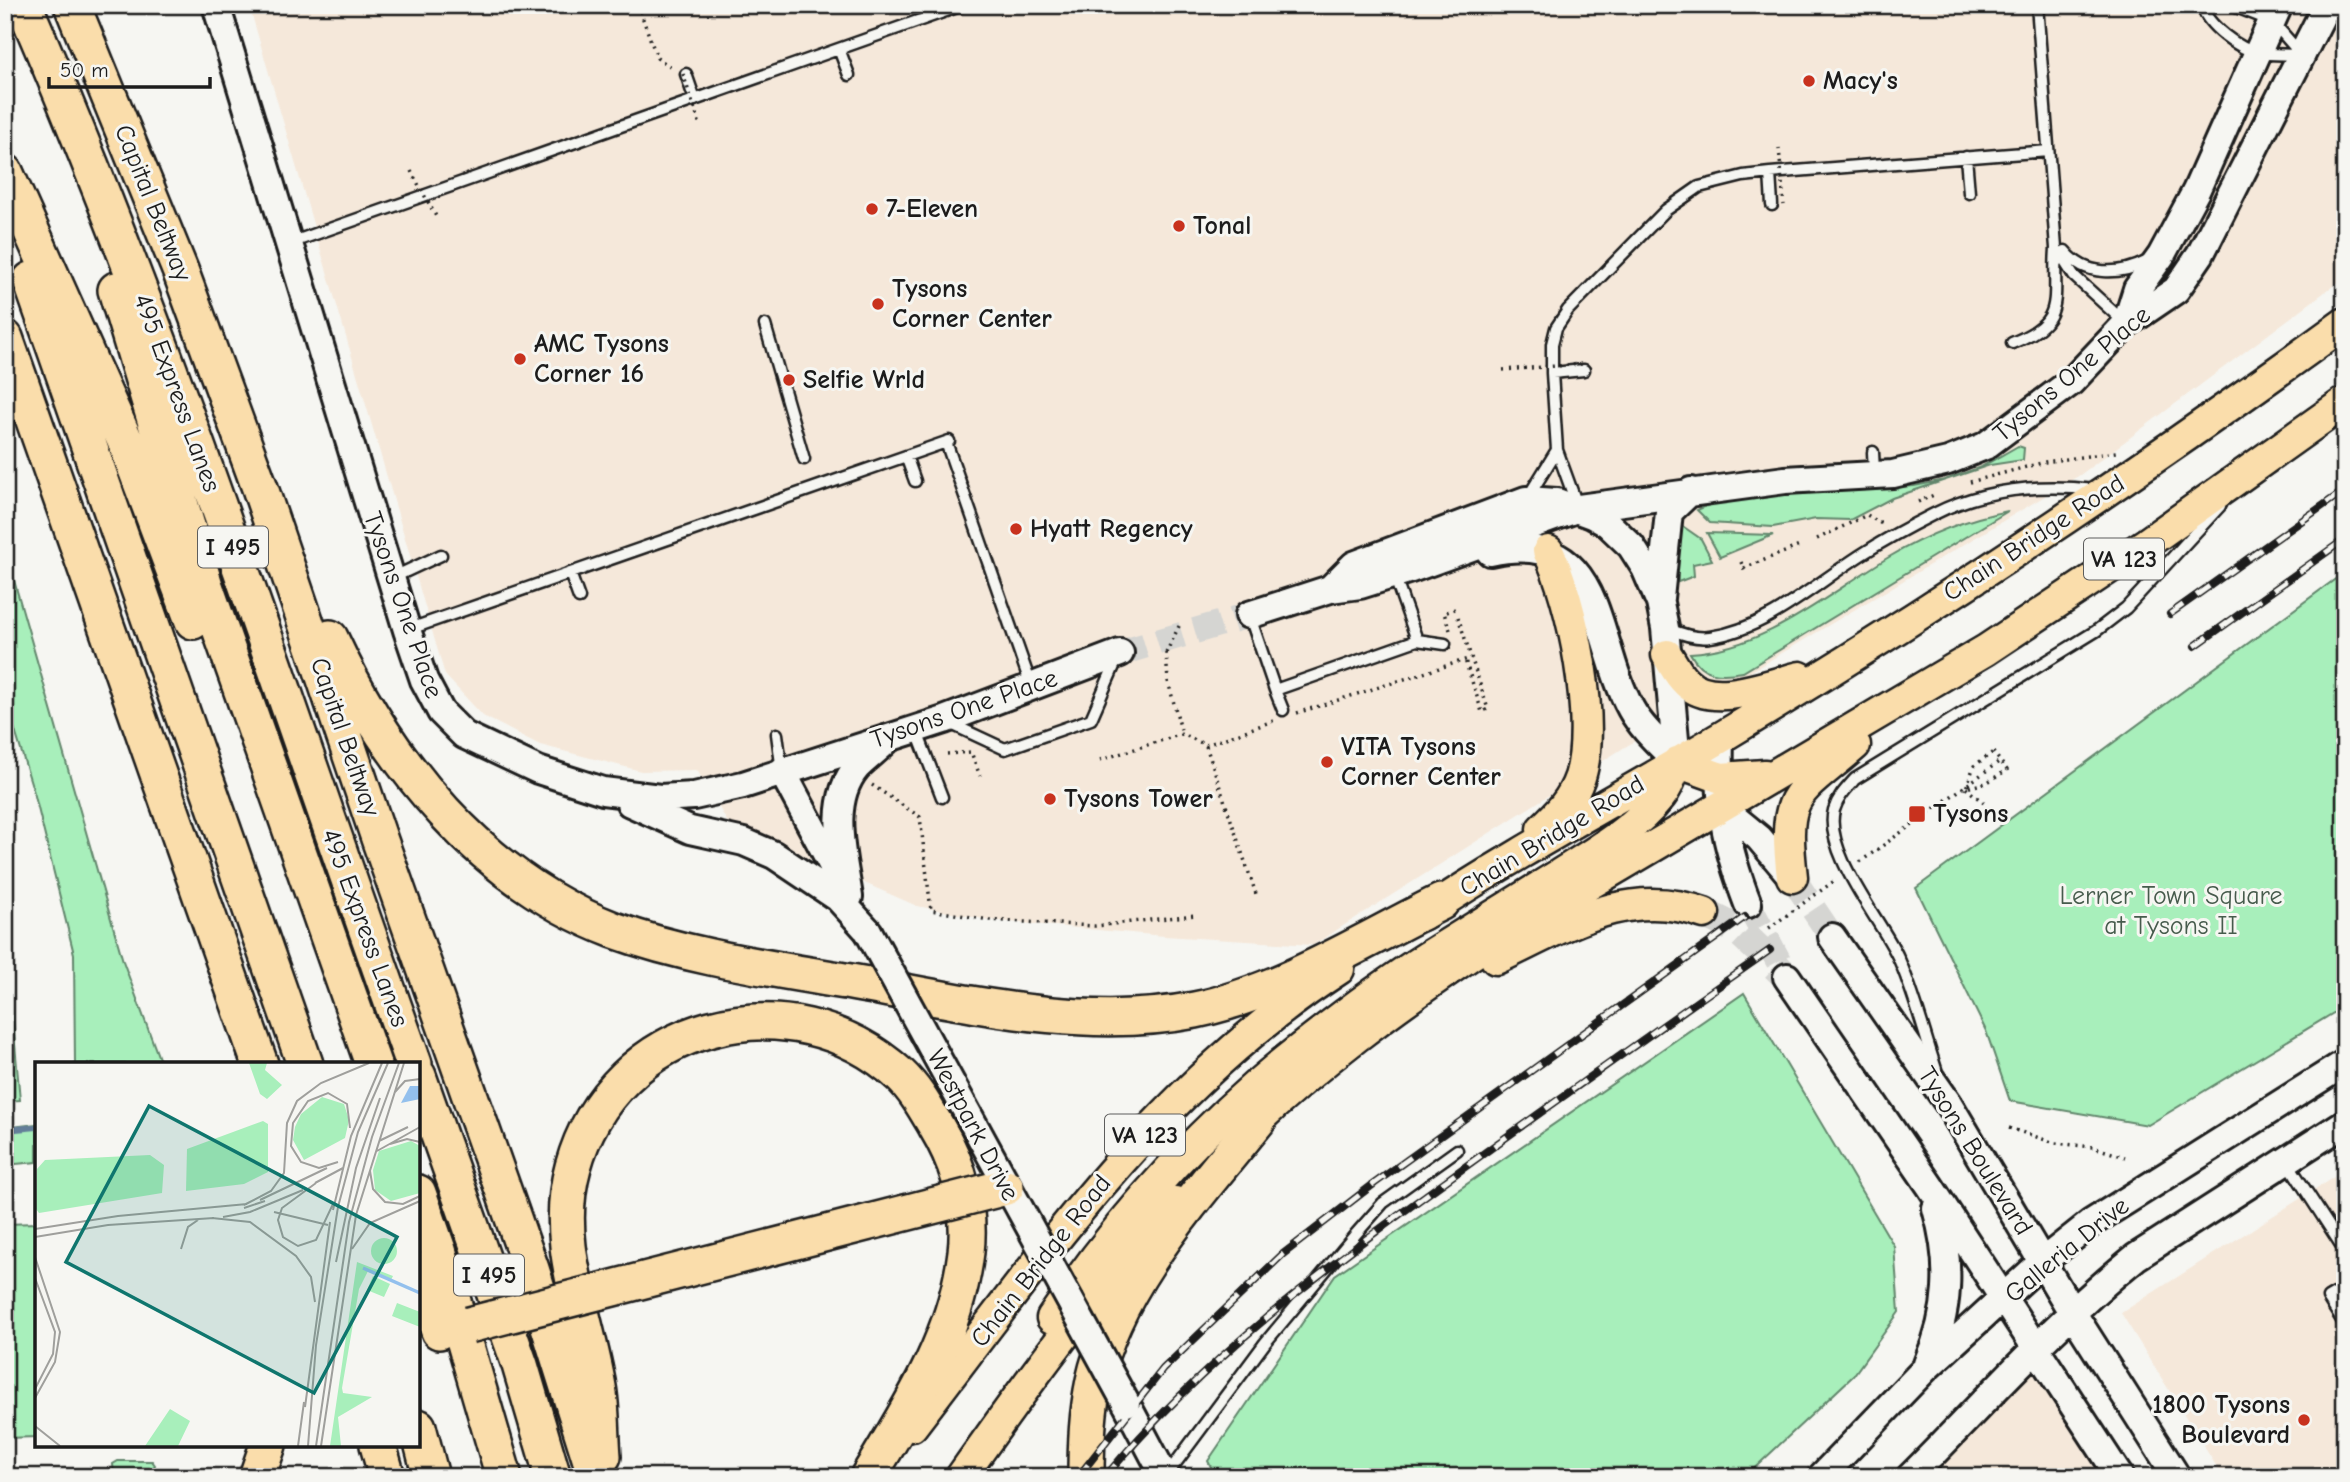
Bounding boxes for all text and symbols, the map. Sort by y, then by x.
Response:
scale bar [49,46,210,90]
text: 50 m [60,58,109,82]
place label: Macy's [1823,66,1898,96]
marker: Macy's [1801,73,1817,89]
street label: Capital Beltway [108,120,198,286]
place label: 7-Eleven [886,194,978,224]
marker: 7-Eleven [864,201,880,217]
place label: Tonal [1193,211,1251,241]
marker: Tonal [1171,218,1187,234]
place label: Tysons Corner Center [892,274,1052,334]
street label: 495 Express Lanes [127,290,227,496]
marker: Tysons Corner Center [870,296,886,312]
street label: Tysons One Place [1987,300,2157,448]
place label: AMC Tysons Corner 16 [534,329,669,389]
marker: AMC Tysons Corner 16 [512,351,528,367]
place label: Selfie Wrld [803,365,925,395]
marker: Selfie Wrld [781,372,797,388]
street label: Chain Bridge Road [1938,468,2130,608]
street label: Tysons One Place [357,508,449,702]
place label: Hyatt Regency [1030,514,1193,544]
marker: Hyatt Regency [1008,521,1024,537]
road number: I 495 [198,526,268,568]
road number: VA 123 [2084,538,2164,580]
street label: Capital Beltway [304,654,386,821]
street label: Tysons One Place [867,663,1061,755]
place label: VITA Tysons Corner Center [1341,732,1501,792]
marker: VITA Tysons Corner Center [1319,754,1335,770]
street label: Chain Bridge Road [1454,769,1650,903]
place label: Tysons Tower [1064,784,1213,814]
marker: Tysons Tower [1042,791,1058,807]
place label: Tysons [1933,799,2008,829]
marker: Tysons [1907,804,1927,824]
street label: 495 Express Lanes [315,825,415,1031]
park label: Lerner Town Square at Tysons II [2060,881,2282,941]
street label: Westpark Drive [921,1044,1025,1206]
street label: Tysons Boulevard [1911,1061,2039,1241]
inset map [35,1062,420,1447]
road number: VA 123 [1105,1114,1185,1156]
street label: Chain Bridge Road [965,1169,1117,1353]
street label: Galleria Drive [1999,1191,2135,1309]
road number: I 495 [454,1254,524,1296]
place label: 1800 Tysons Boulevard [2152,1390,2290,1450]
marker: 1800 Tysons Boulevard [2296,1412,2312,1428]

